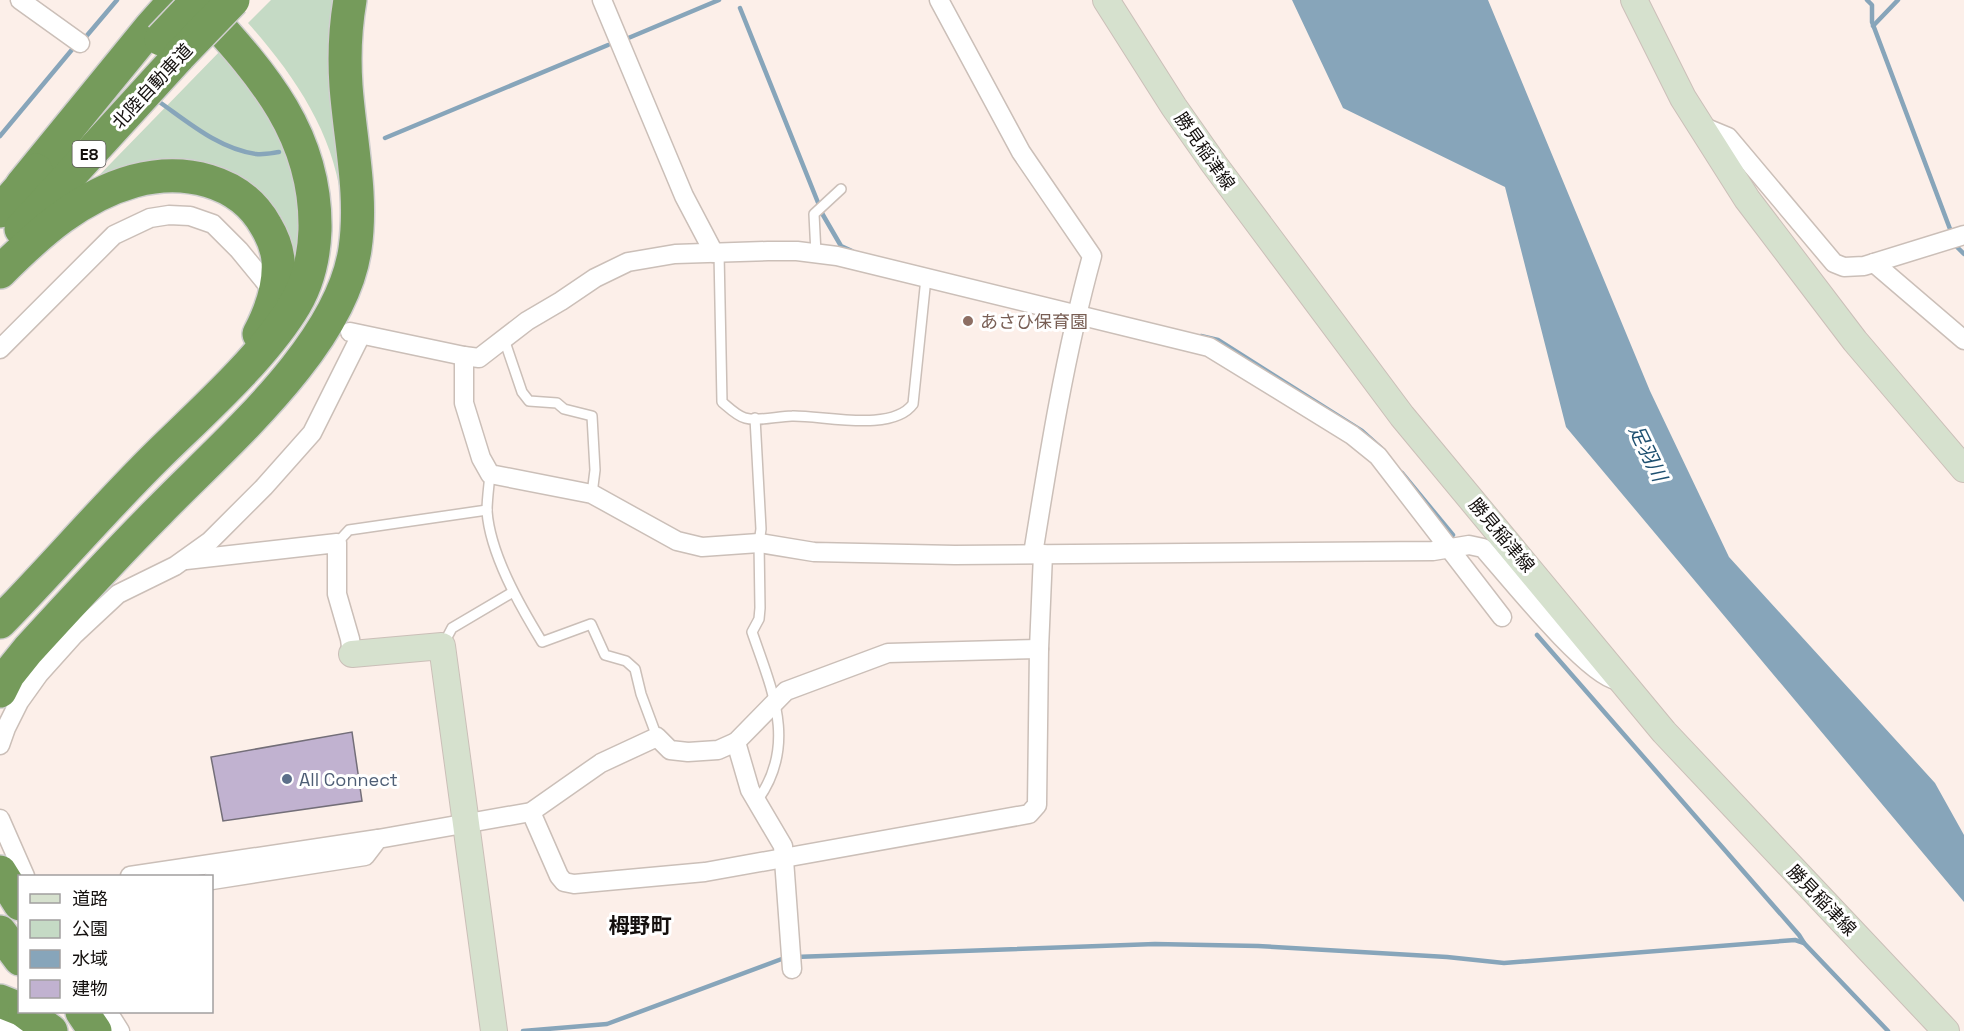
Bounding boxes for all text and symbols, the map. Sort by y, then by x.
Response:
street label: 北陸自動車道 [107,39,197,133]
street label: 勝見稲津線 [1170,108,1240,194]
road number: E8 [72,141,106,167]
place label: あさひ保育園 [980,310,1088,333]
marker: あさひ保育園 [961,314,975,328]
water label: 足羽川 [1623,420,1674,487]
street label: 勝見稲津線 [1464,493,1540,577]
place label: All Connect [299,768,398,791]
marker: All Connect [280,772,294,786]
street label: 勝見稲津線 [1782,860,1862,940]
legend [18,875,213,1013]
text: 道路 [72,887,108,910]
district label: 栂野町 [609,912,672,939]
text: 公園 [72,917,108,940]
text: 水域 [72,947,108,970]
text: 建物 [72,977,108,1000]

